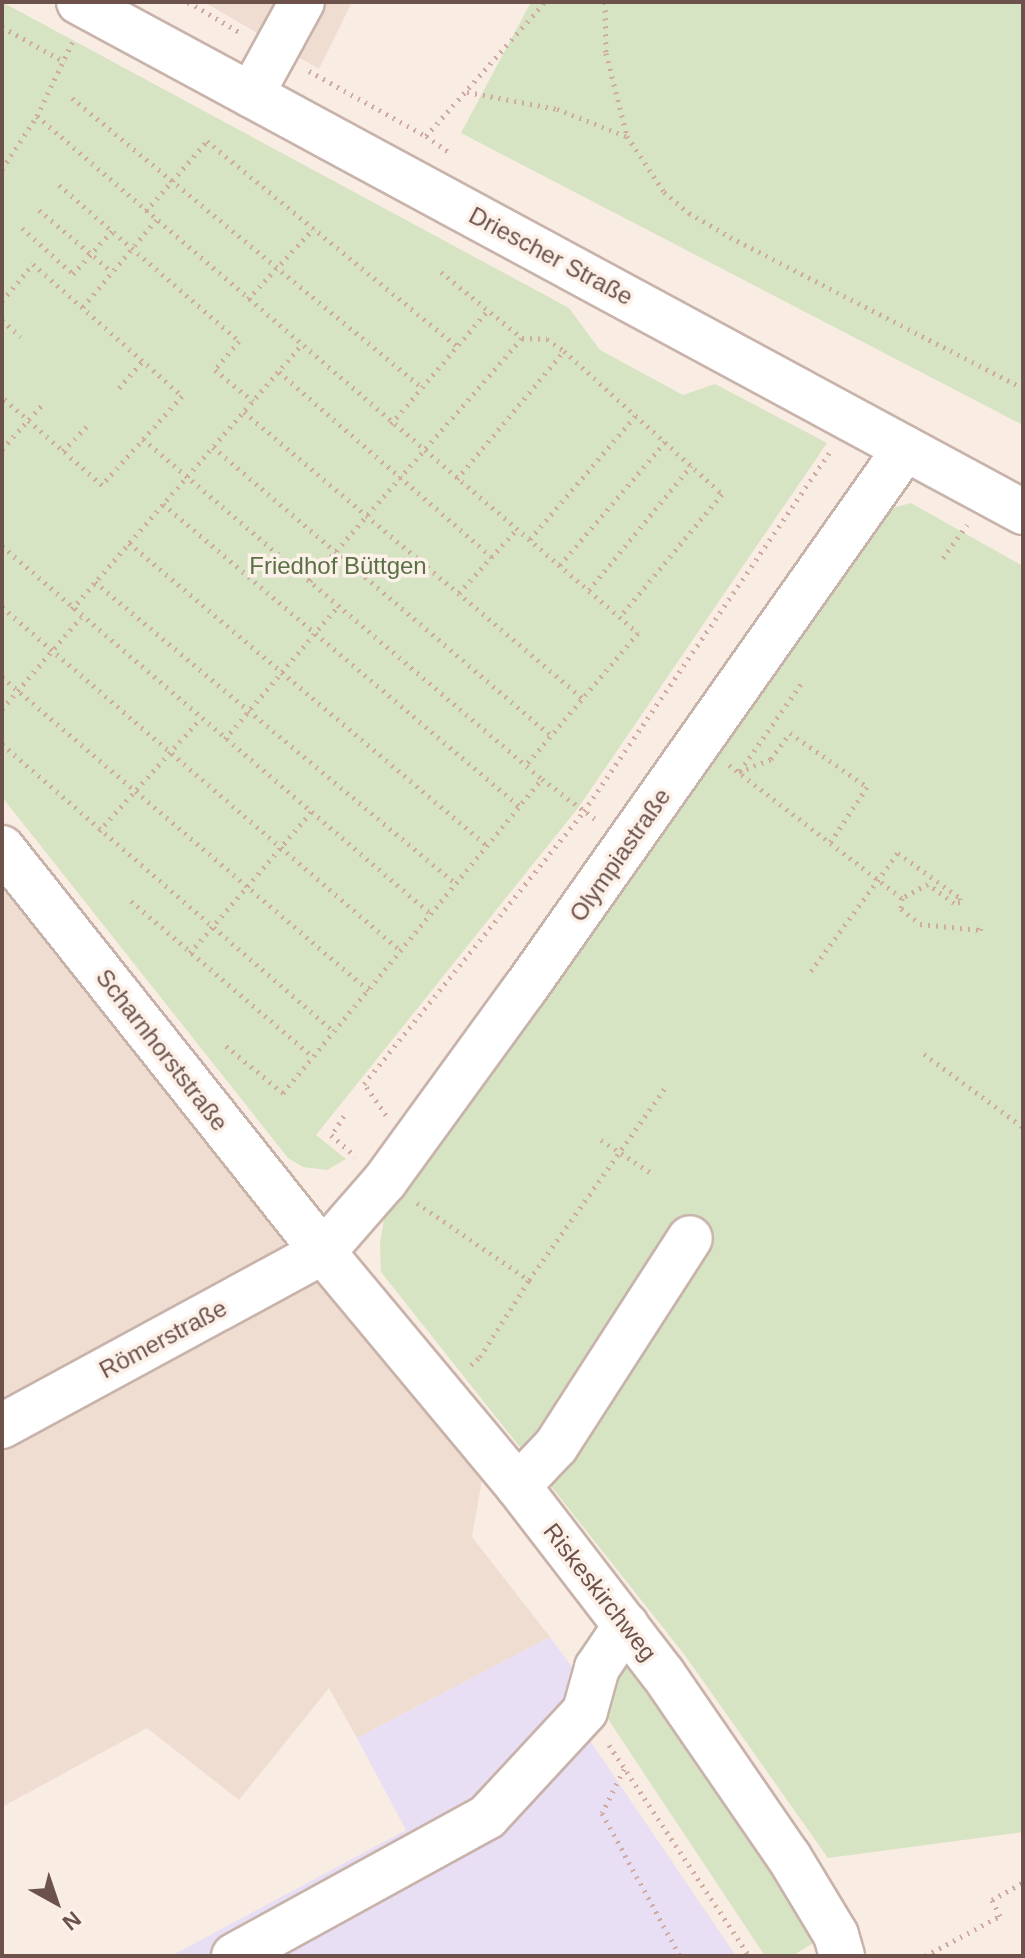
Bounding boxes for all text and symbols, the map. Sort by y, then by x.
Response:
street label: Driescher Straße [464,201,638,311]
park label: Friedhof Büttgen [249,552,427,580]
street label: Olympiastraße [563,783,677,927]
street label: Scharnhorststraße [90,963,234,1137]
street label: Römerstraße [94,1293,232,1385]
street label: Riskeskirchweg [537,1517,663,1667]
north arrow [16,1862,96,1942]
text: N [58,1906,86,1935]

